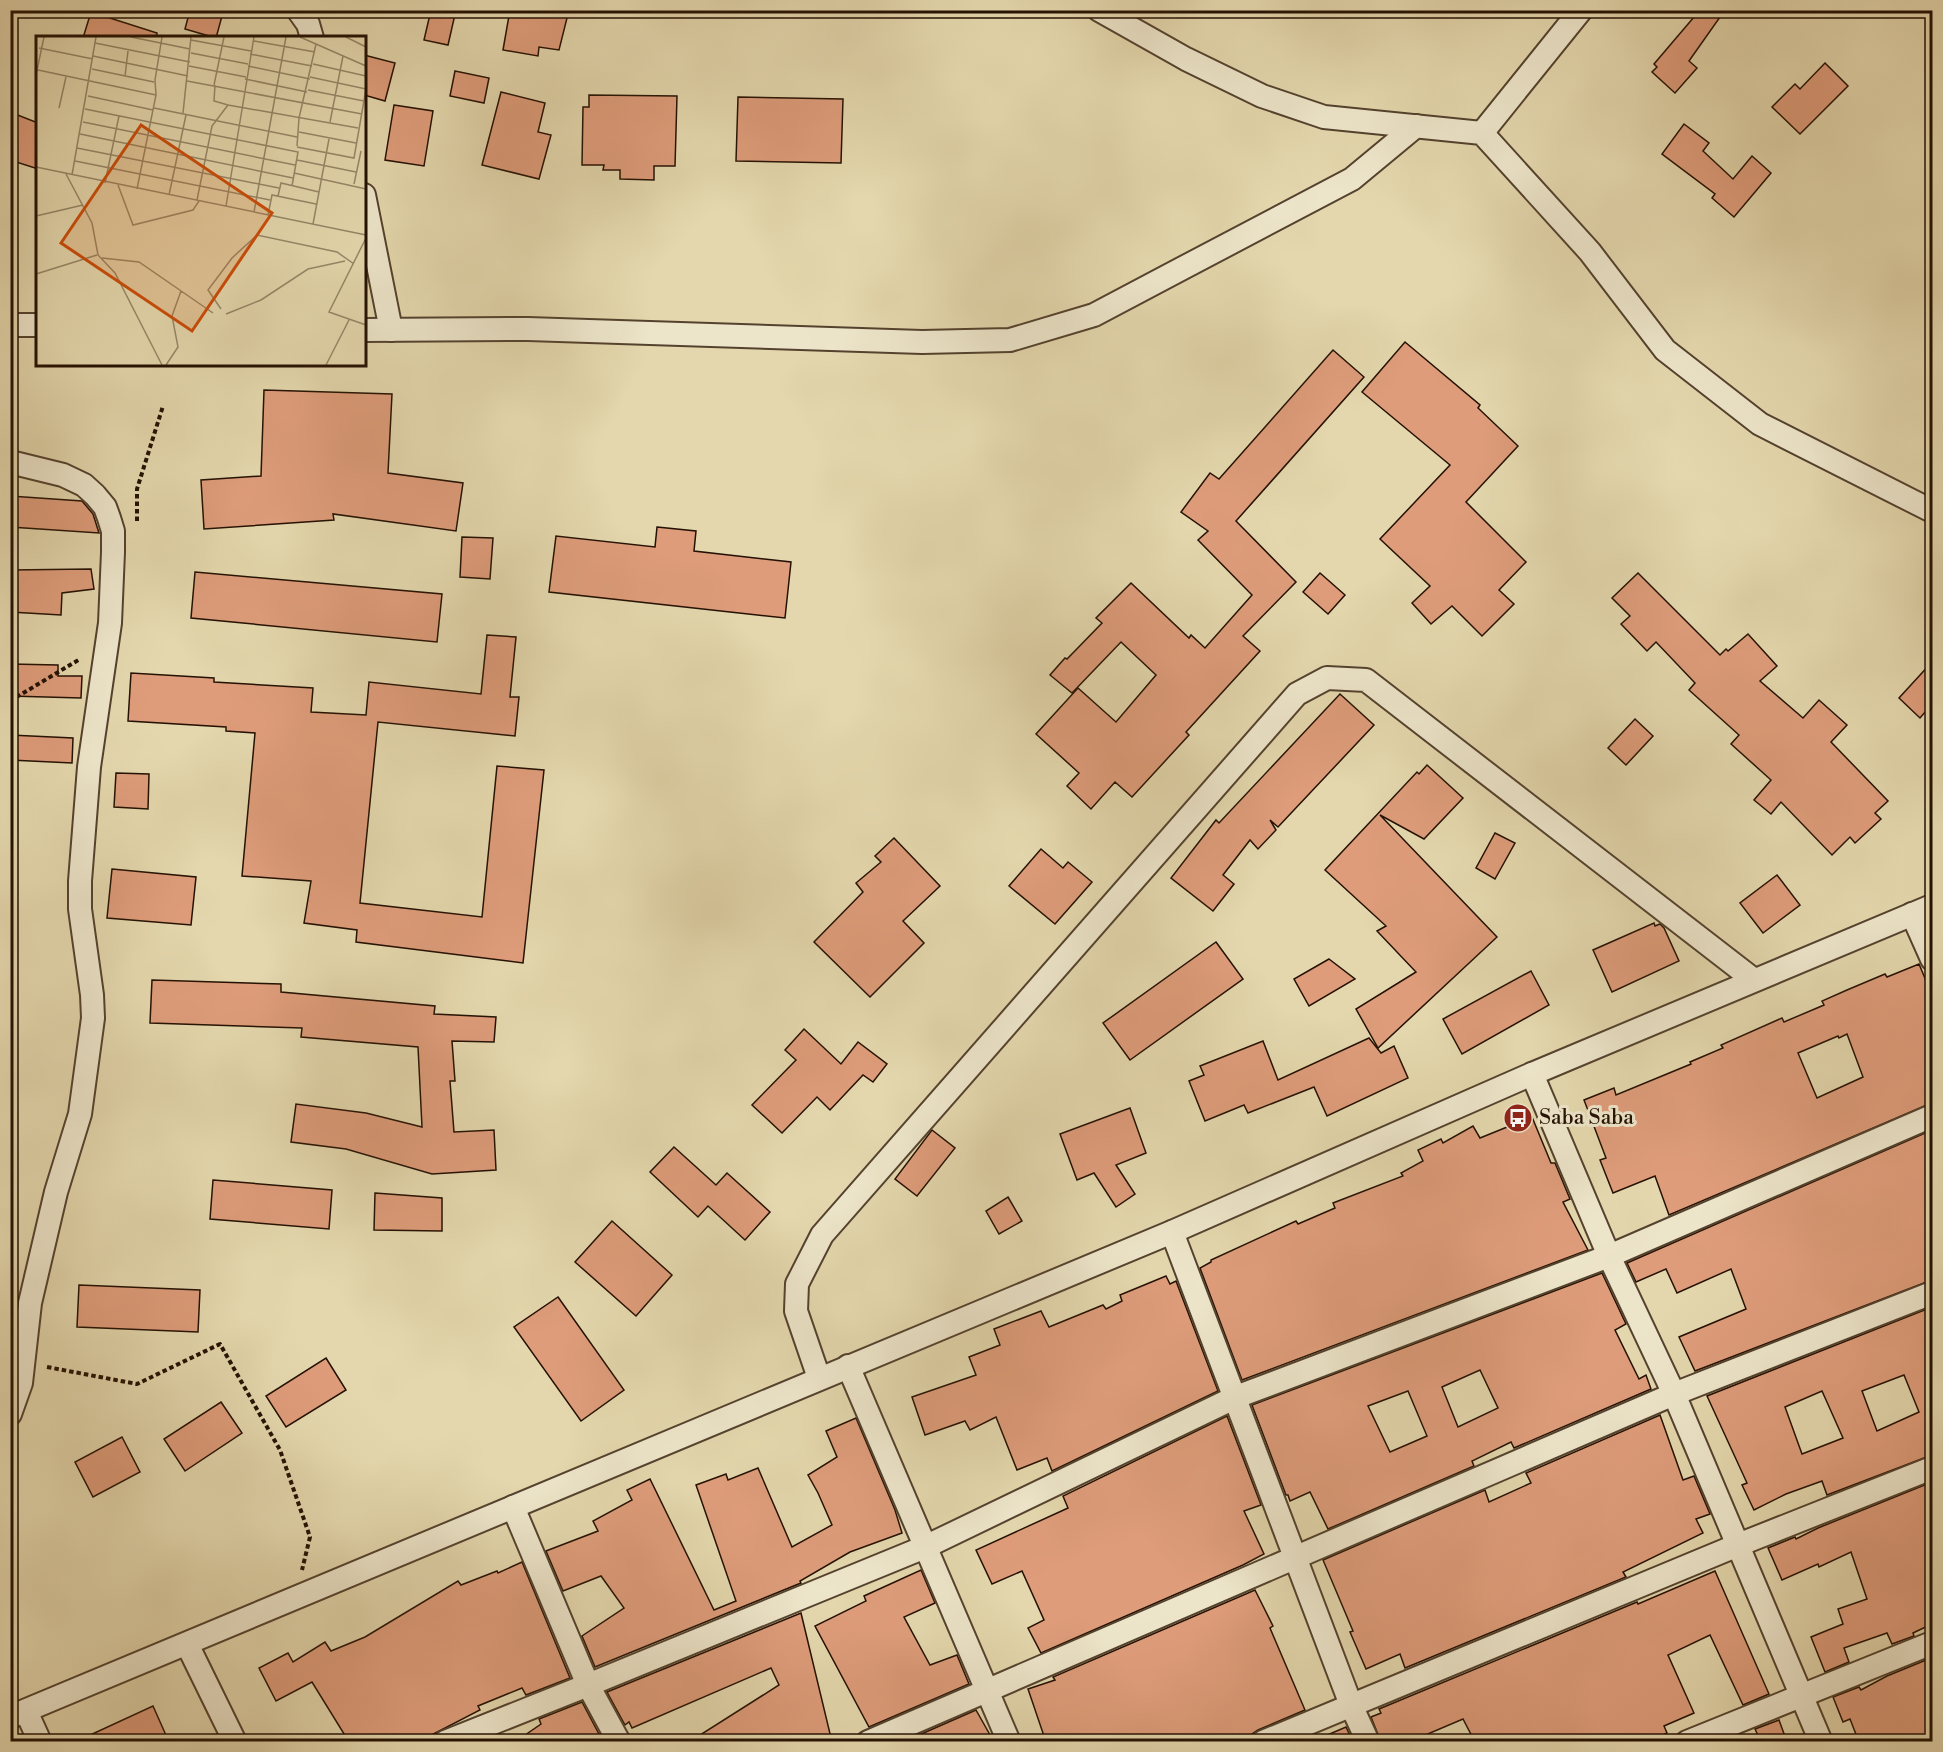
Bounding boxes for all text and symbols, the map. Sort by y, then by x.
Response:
inset map [36,36,366,366]
bus stop icon: Saba Saba [1502,1102,1534,1134]
place label: Saba Saba [1539,1105,1634,1131]

